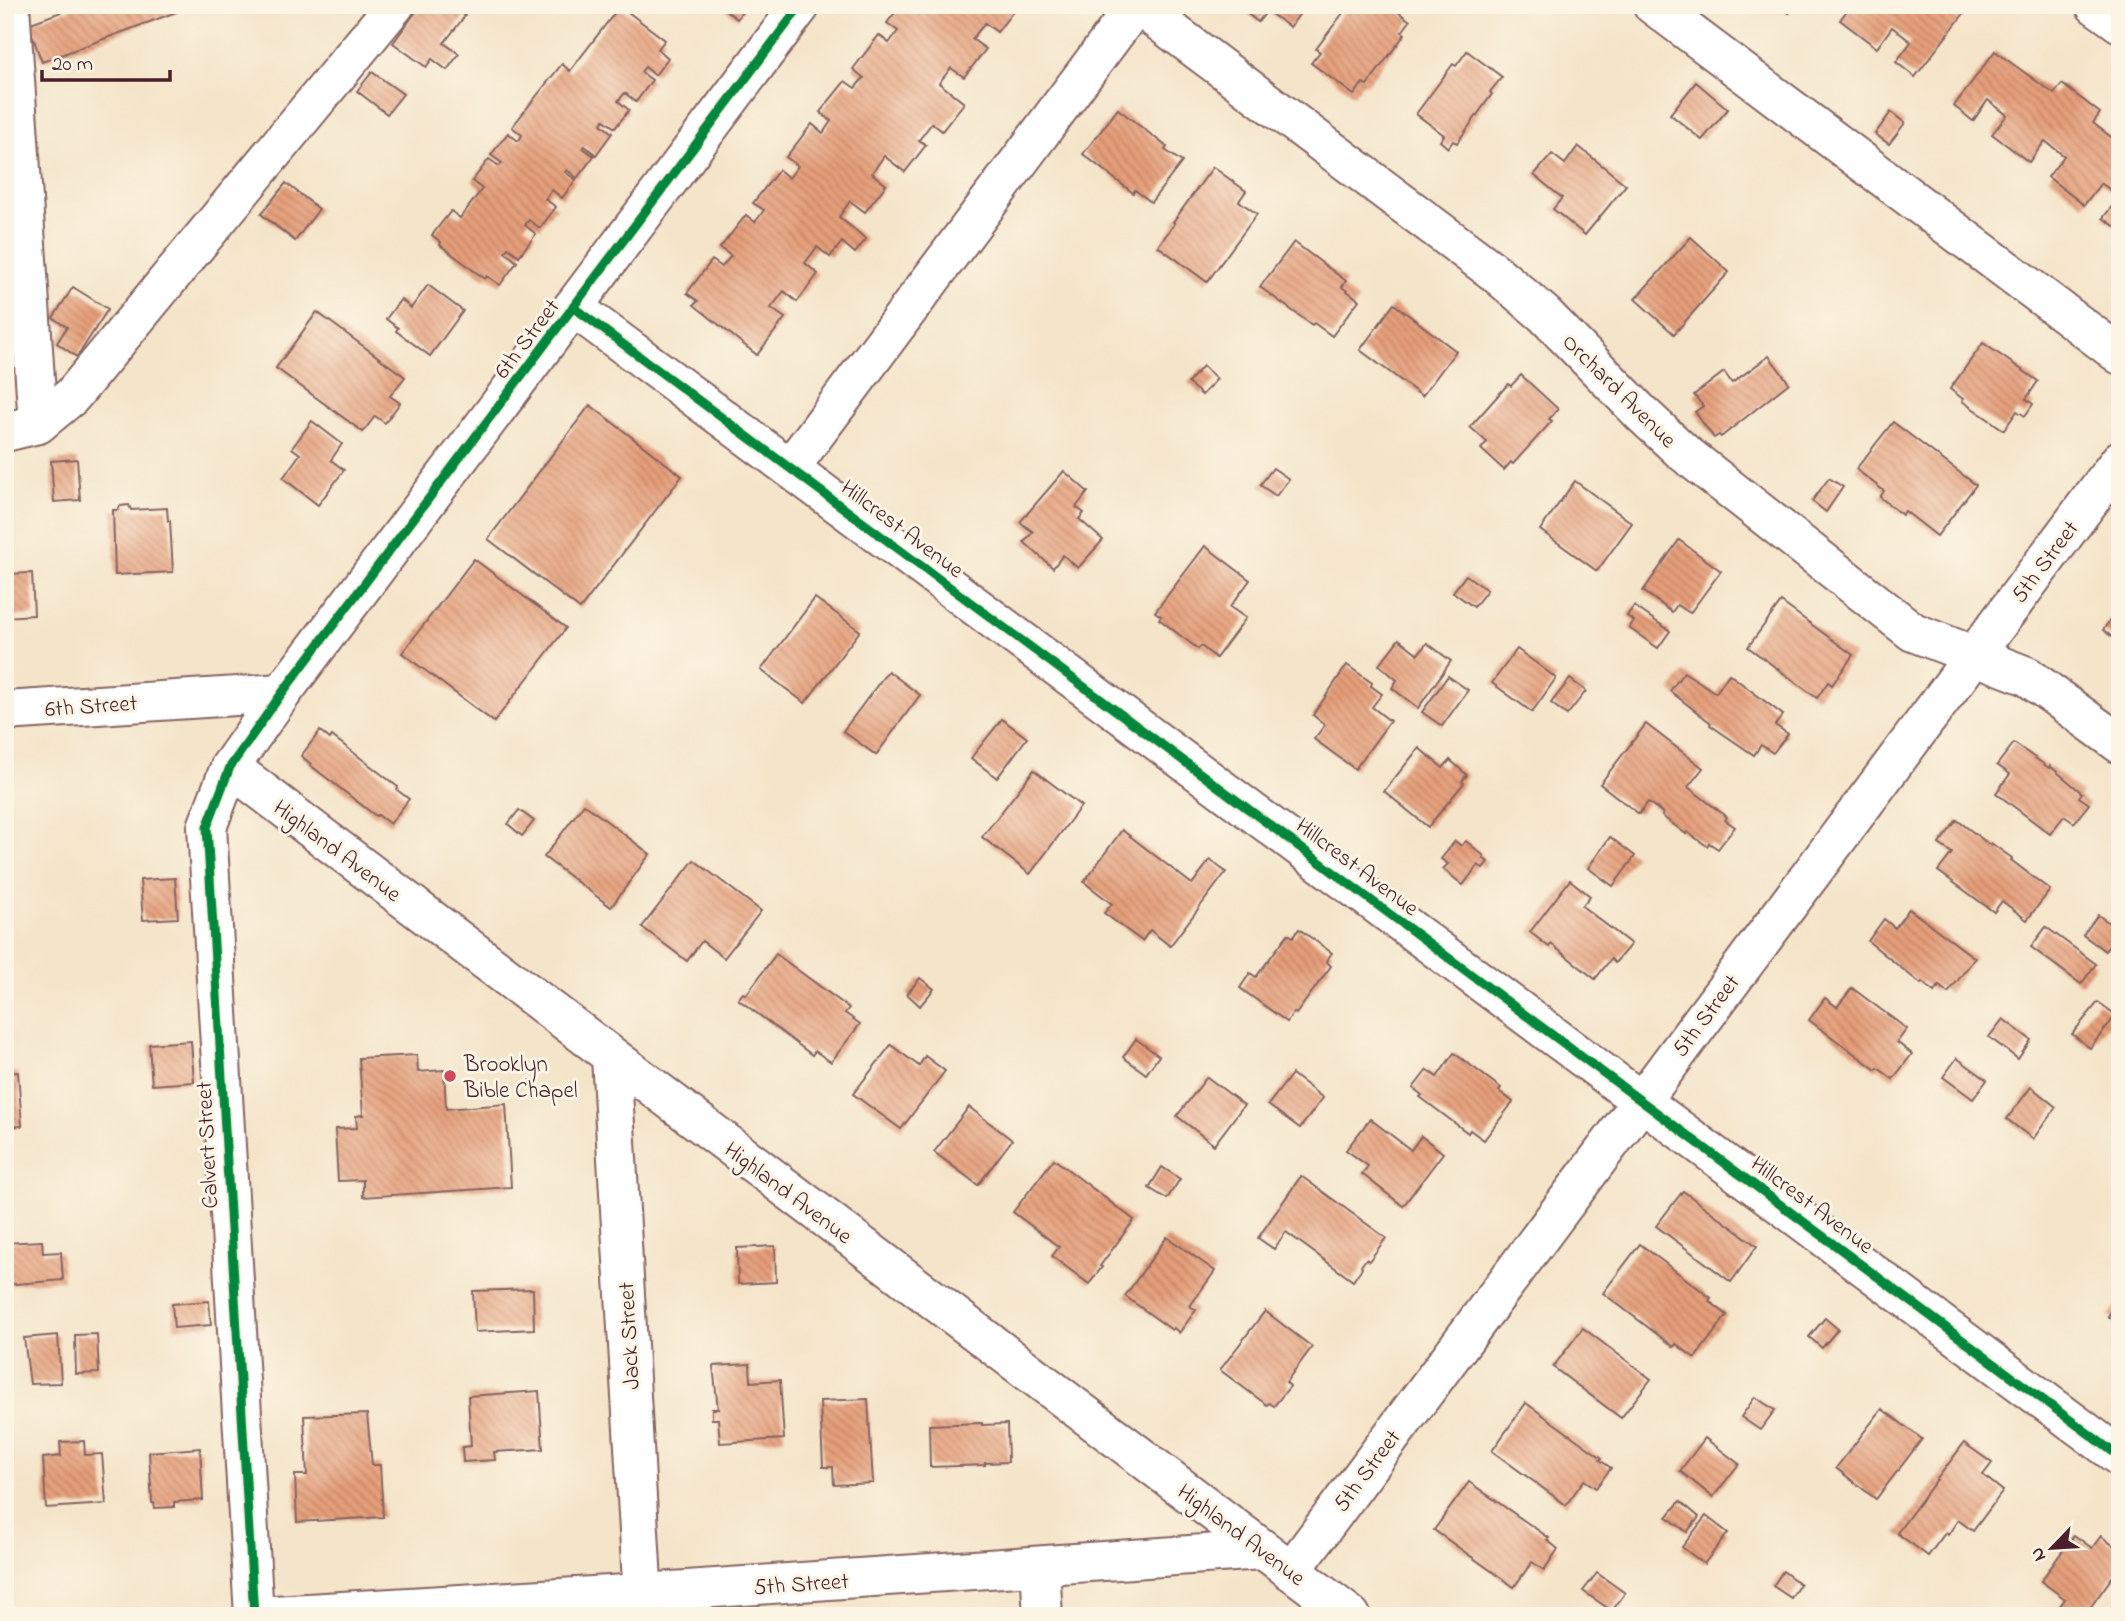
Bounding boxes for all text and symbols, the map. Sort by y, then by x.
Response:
scale bar [42,38,170,82]
text: 20 m [52,50,93,80]
street label: 6th Street [487,292,569,386]
street label: Orchard Avenue [1553,327,1684,457]
street label: Hillcrest Avenue [833,473,971,588]
street label: 5th Street [2004,514,2088,611]
street label: 6th Street [44,688,139,727]
street label: Highland Avenue [265,793,408,912]
street label: Hillcrest Avenue [1288,811,1426,926]
street label: 5th Street [1665,968,1749,1065]
place label: Brooklyn Bible Chapel [463,1049,578,1108]
marker: Brooklyn Bible Chapel [442,1068,458,1084]
street label: Calvert Street [189,1080,228,1209]
street label: Highland Avenue [716,1135,859,1254]
street label: Hillcrest Avenue [1743,1149,1881,1264]
street label: Jack Street [611,1281,650,1390]
street label: 5th Street [1326,1423,1410,1520]
street label: Highland Avenue [1169,1477,1312,1596]
north arrow [2016,1512,2086,1582]
text: N [2024,1542,2054,1566]
street label: 5th Street [752,1566,850,1605]

